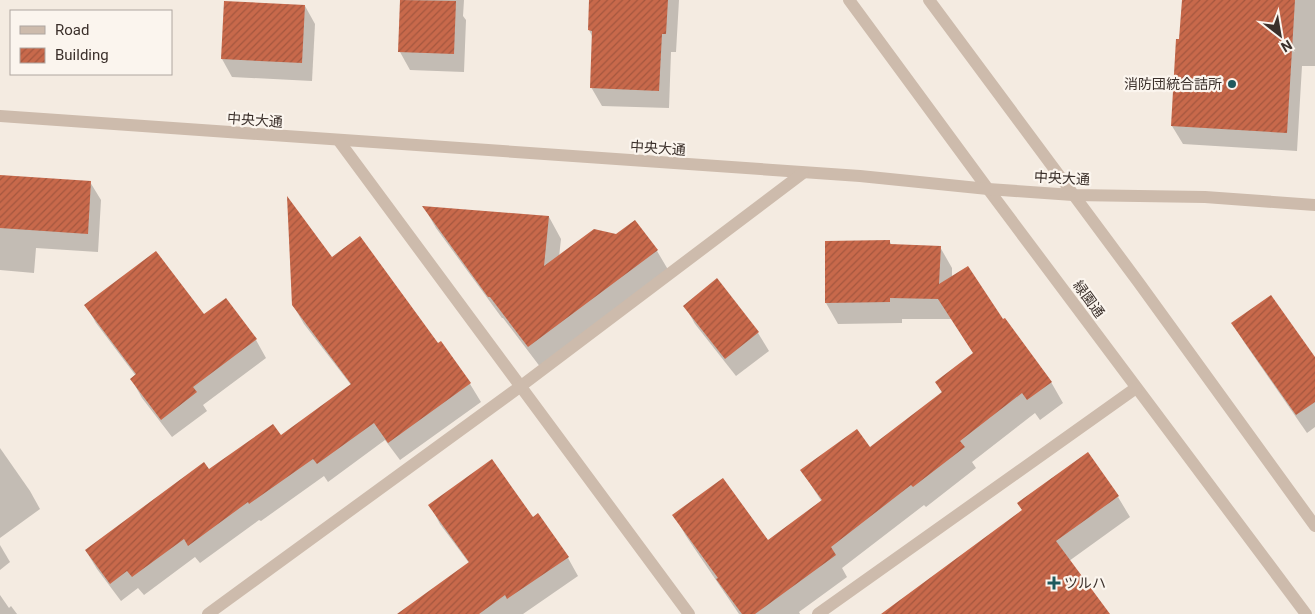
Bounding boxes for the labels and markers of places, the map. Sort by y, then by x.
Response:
place label: 消防団統合詰所 [1124,76,1222,92]
marker: 消防団統合詰所 [1226,78,1238,90]
place label: ツルハ [1064,575,1106,591]
marker: ツルハ [1048,577,1060,589]

